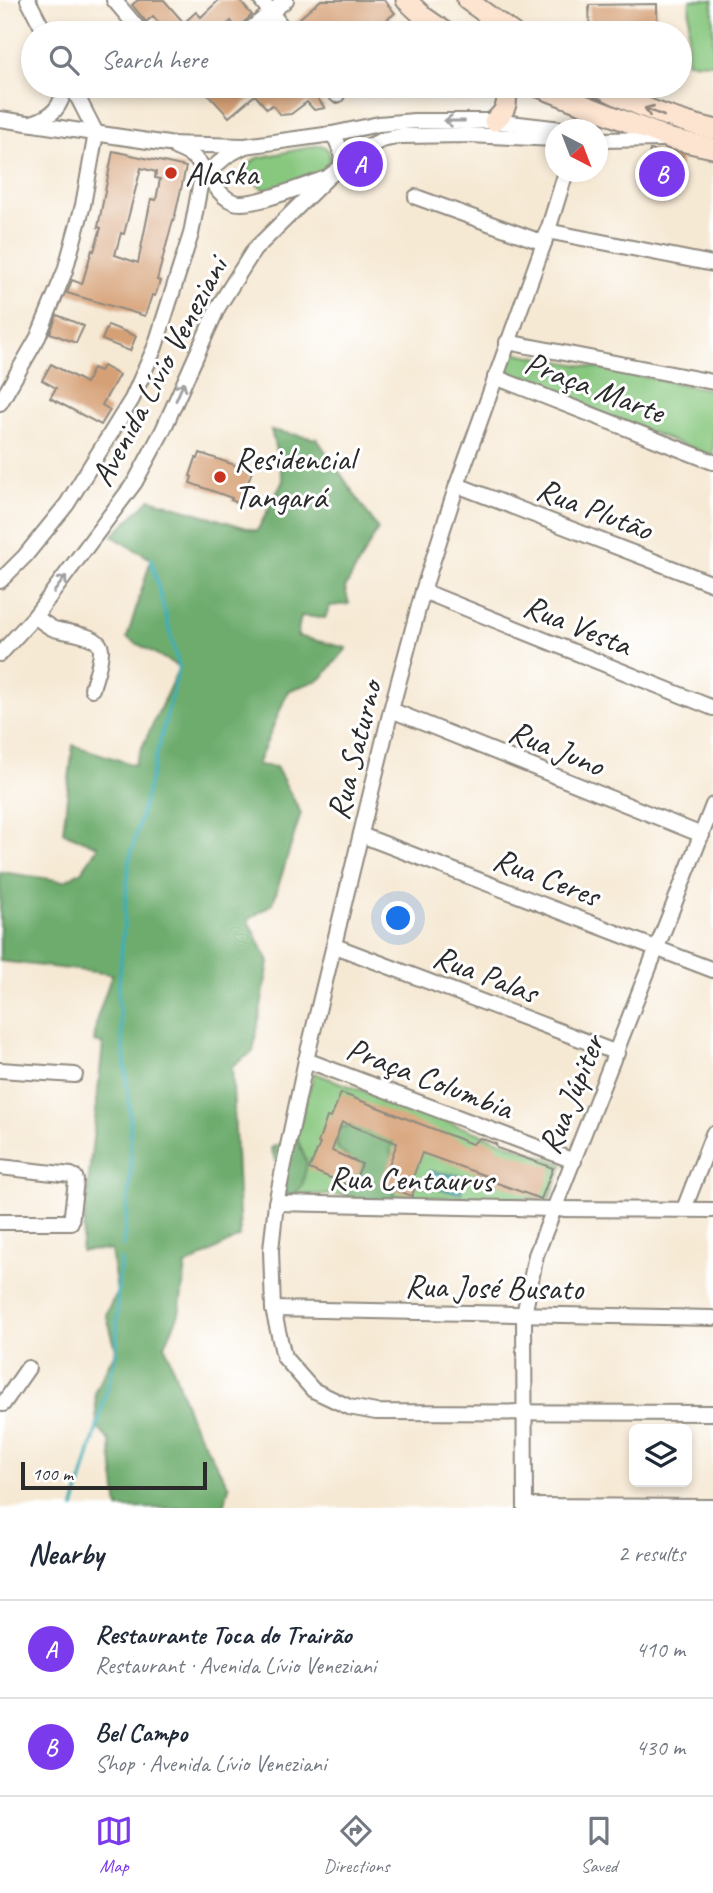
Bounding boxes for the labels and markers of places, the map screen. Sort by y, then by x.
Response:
pin: A [337,138,383,190]
pin: B [639,148,685,200]
place label: Alaska [185,153,260,195]
marker: Alaska [163,165,179,181]
place label: Residencial Tangará [234,438,360,518]
marker: Residencial Tangará [212,469,228,485]

